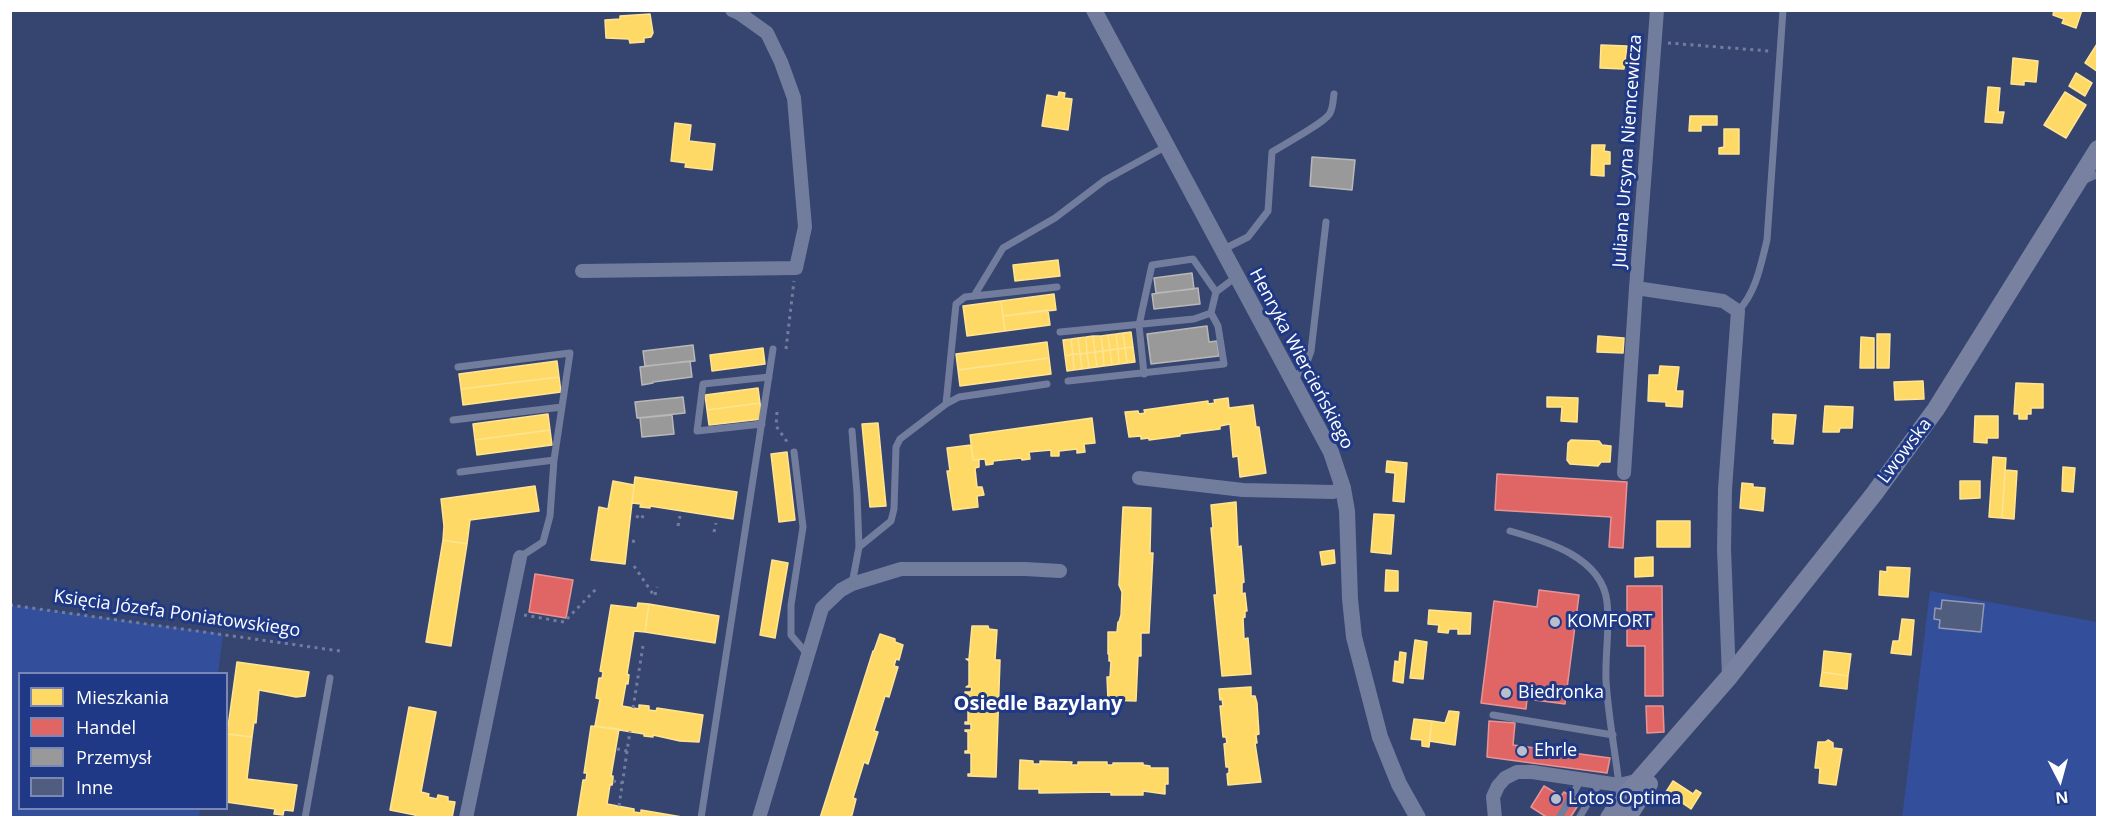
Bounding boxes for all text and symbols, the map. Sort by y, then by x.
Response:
street label: Juliana Ursyna Niemcewicza [1609,34,1647,268]
street label: Henryka Wiercieńskiego [1244,265,1358,453]
street label: Lwowska [1873,414,1937,488]
street label: Księcia Józefa Poniatowskiego [52,586,302,642]
place label: KOMFORT [1567,611,1653,633]
marker: KOMFORT [1548,615,1562,629]
legend [18,672,228,810]
place label: Biedronka [1518,682,1604,704]
text: Mieszkania [76,685,169,709]
marker: Biedronka [1499,686,1513,700]
district label: Osiedle Bazylany [954,692,1122,716]
text: Handel [76,715,136,739]
place label: Ehrle [1534,740,1577,762]
marker: Ehrle [1515,744,1529,758]
text: Przemysł [76,745,152,769]
north arrow [2030,750,2090,810]
text: Inne [76,775,113,799]
text: N [2054,786,2070,810]
place label: Lotos Optima [1568,788,1681,810]
marker: Lotos Optima [1549,792,1563,806]

